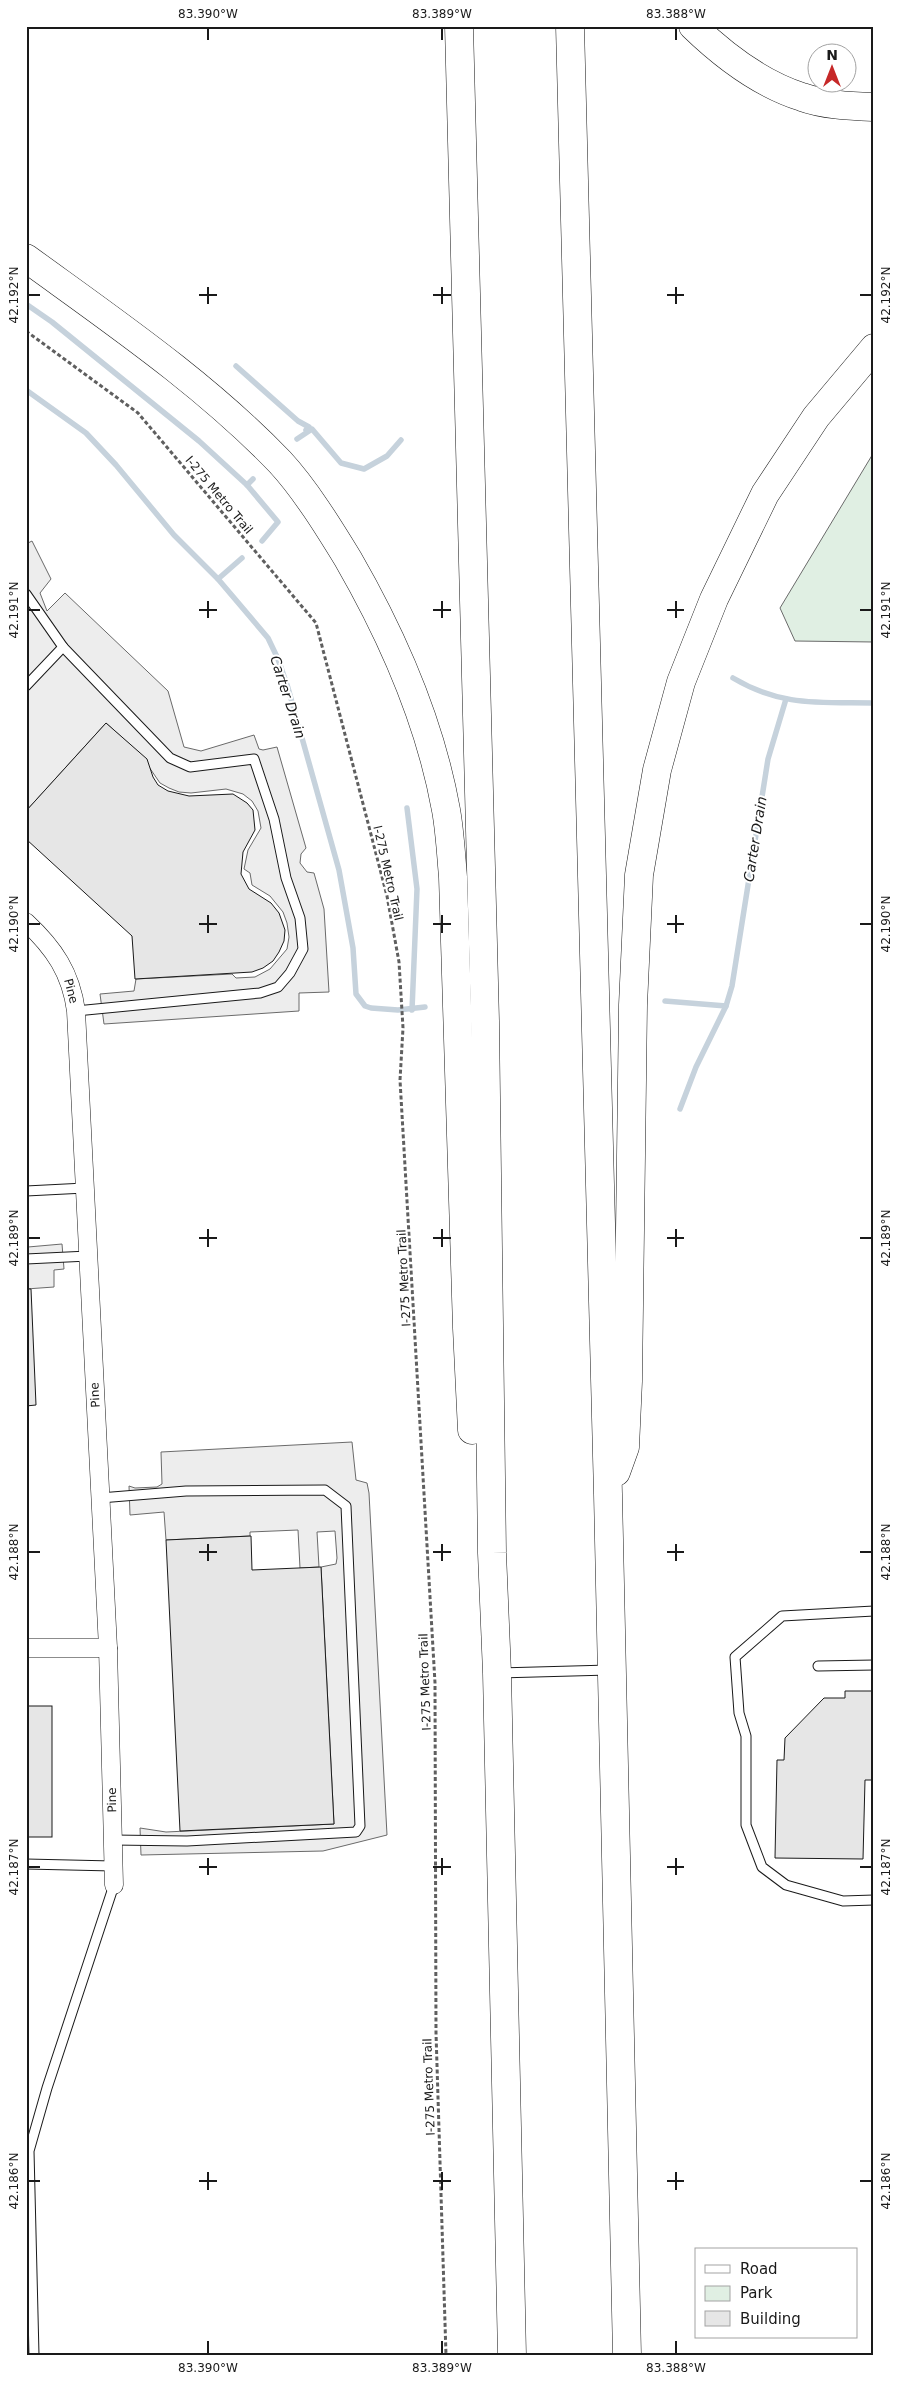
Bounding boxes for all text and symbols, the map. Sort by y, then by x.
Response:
text: 83.390°W [178,7,238,21]
text: 83.389°W [412,7,472,21]
text: 83.388°W [646,7,706,21]
north arrow [808,42,858,92]
text: N [826,47,838,63]
text: 42.192°N [7,267,21,323]
text: 42.192°N [879,267,893,323]
street label: I-275 Metro Trail [182,453,256,537]
text: 42.191°N [7,582,21,638]
text: 42.191°N [879,582,893,638]
water label: Carter Drain [267,653,309,741]
water label: Carter Drain [740,795,770,883]
street label: I-275 Metro Trail [370,824,406,922]
text: 42.190°N [7,896,21,952]
text: 42.190°N [879,896,893,952]
street label: Pine [61,977,81,1005]
text: 42.189°N [7,1210,21,1266]
text: 42.189°N [879,1210,893,1266]
street label: I-275 Metro Trail [394,1229,414,1327]
street label: Pine [87,1382,103,1408]
text: 42.188°N [7,1524,21,1580]
text: 42.188°N [879,1524,893,1580]
street label: I-275 Metro Trail [416,1633,434,1731]
street label: Pine [105,1787,119,1813]
text: 42.187°N [7,1839,21,1895]
text: 42.187°N [879,1839,893,1895]
street label: I-275 Metro Trail [420,2038,438,2136]
text: 42.186°N [7,2153,21,2209]
text: 42.186°N [879,2153,893,2209]
legend [695,2248,858,2338]
text: Road [740,2260,778,2278]
text: Park [740,2284,773,2302]
text: Building [740,2310,801,2328]
text: 83.390°W [178,2361,238,2375]
text: 83.389°W [412,2361,472,2375]
text: 83.388°W [646,2361,706,2375]

